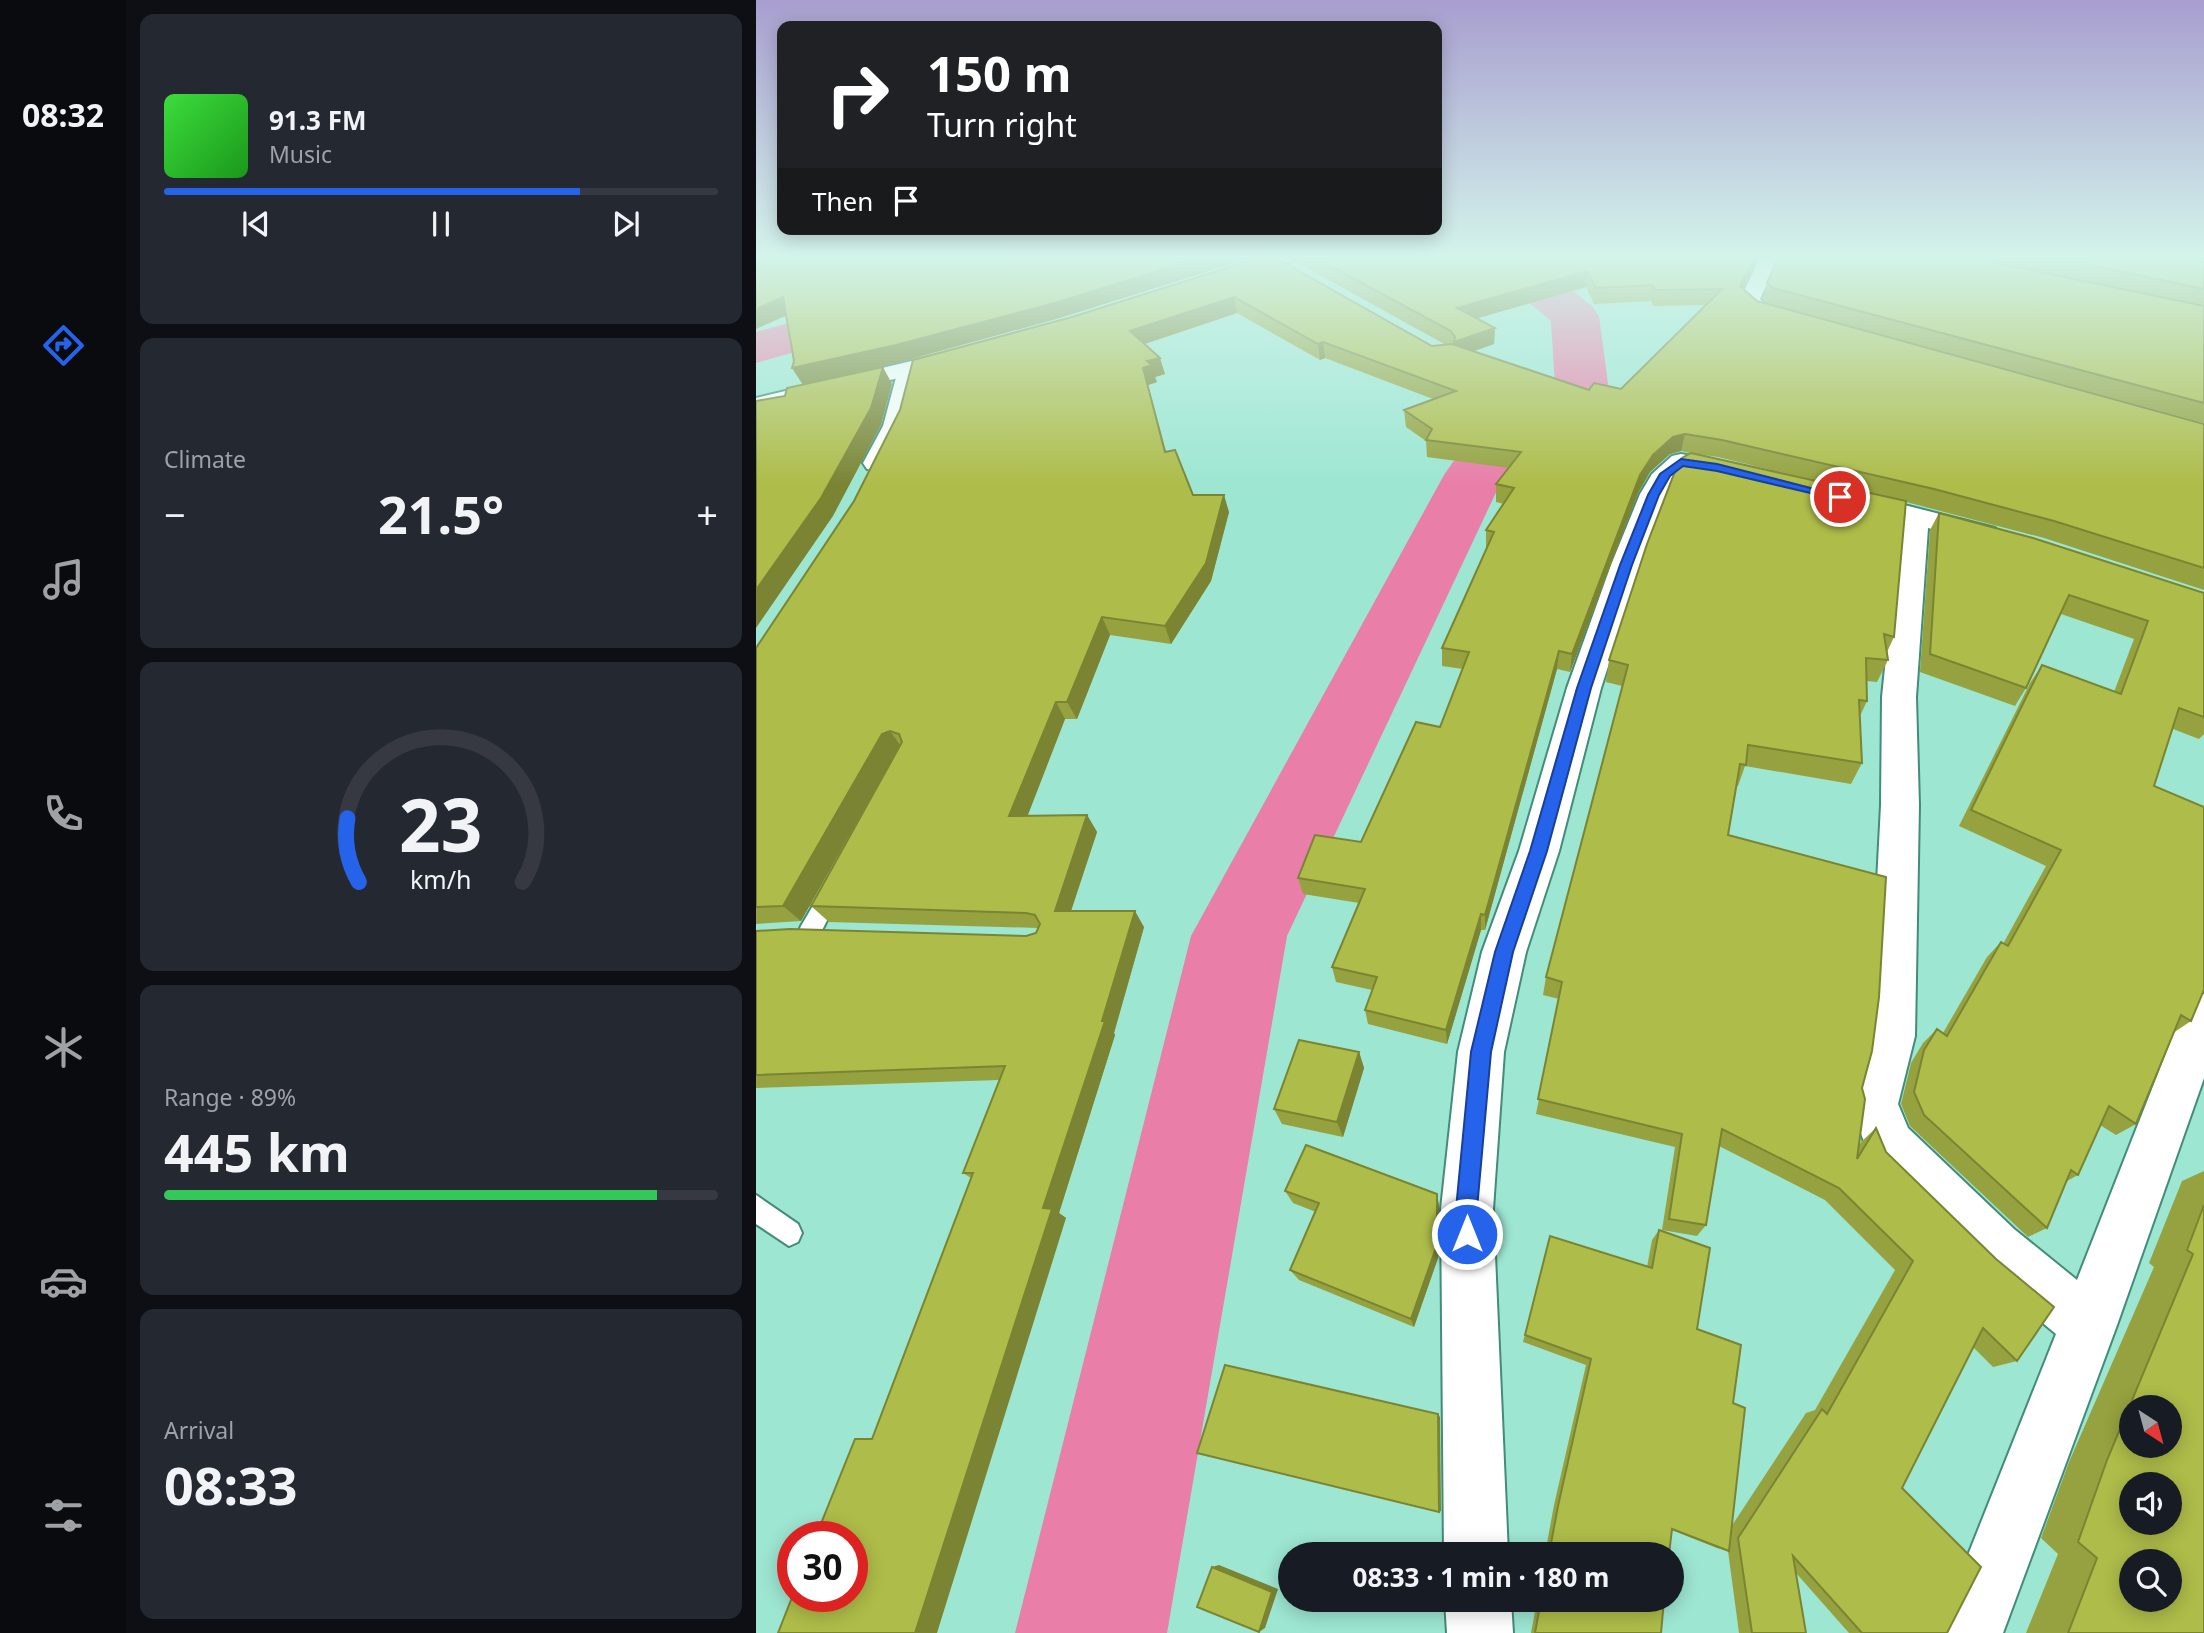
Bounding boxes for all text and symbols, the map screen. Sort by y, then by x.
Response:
text: 150 m [927,40,1072,106]
icon: right [812,49,903,140]
text: 08:32 [22,93,104,136]
text: 91.3 FM [269,102,366,138]
text: Turn right [927,103,1077,146]
text: Music [269,138,332,170]
icon: arrive [887,182,925,220]
text: Then [812,183,873,219]
icon: previous [237,205,275,243]
icon: pause [422,205,460,243]
icon: next [607,205,645,243]
icon: directions [39,321,88,370]
text: Climate [164,443,246,475]
pin [1810,467,1870,527]
text: 21.5° [378,478,504,549]
icon: arrive [1821,478,1859,516]
text: − [164,488,186,540]
text: + [696,488,718,540]
icon: music [39,555,88,604]
text: 23 [399,775,483,874]
icon: phone [39,789,88,838]
text: km/h [410,862,472,896]
icon: climate [39,1023,88,1072]
text: Range · 89% [164,1081,296,1113]
text: 445 km [164,1116,350,1187]
position arrow [1430,1197,1504,1271]
icon: car [39,1257,88,1306]
north arrow [2119,1395,2182,1458]
map controls [2119,1395,2182,1612]
text: Arrival [164,1414,234,1446]
text: 08:33 [164,1449,298,1520]
button: sound [2119,1472,2182,1535]
icon: filters [39,1491,88,1540]
speed limit sign: 30 [777,1521,868,1612]
button: search [2119,1549,2182,1612]
text: 08:33 · 1 min · 180 m [1353,1559,1609,1595]

